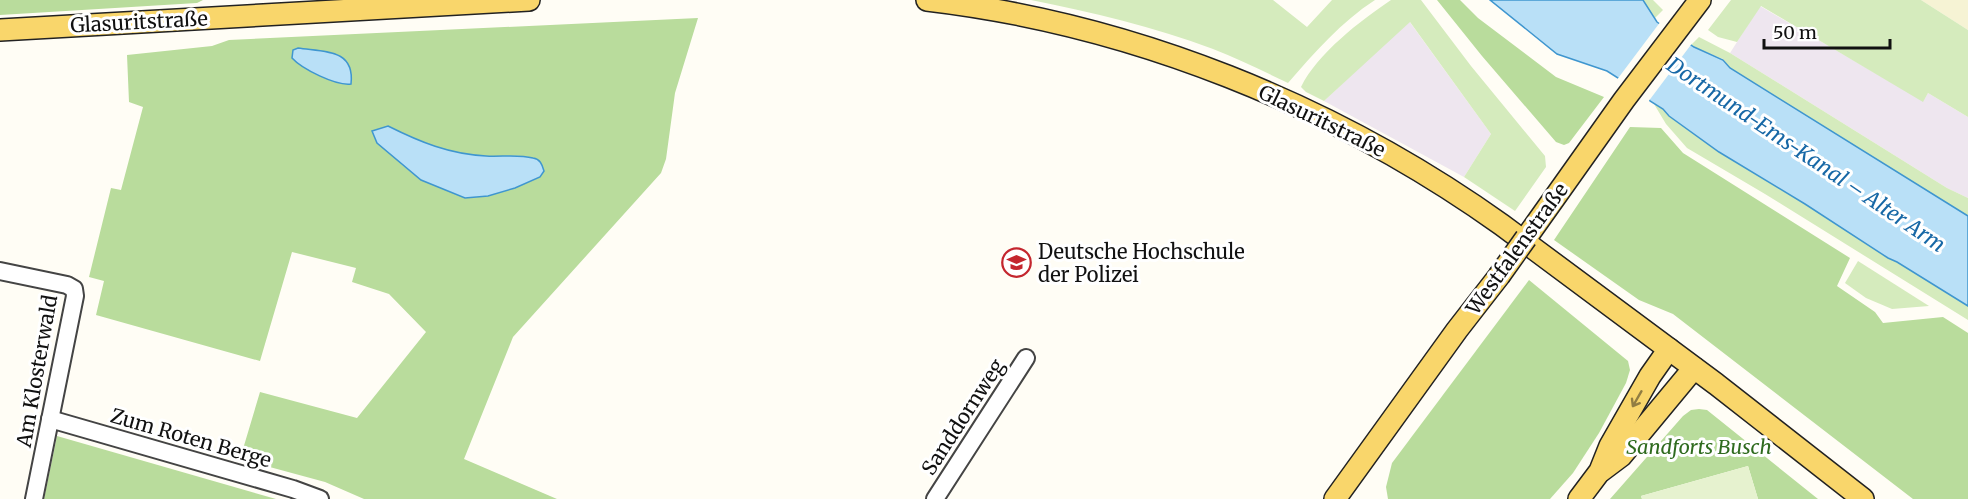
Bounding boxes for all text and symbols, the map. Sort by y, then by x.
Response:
street label: Glasuritstraße [70,5,208,38]
scale bar [1764,12,1890,50]
text: 50 m [1773,21,1817,44]
water label: Dortmund-Ems-Kanal – Alter Arm [1661,51,1951,258]
street label: Glasuritstraße [1255,79,1390,162]
street label: Westfalenstraße [1460,178,1573,320]
place label: Deutsche Hochschule der Polizei [1038,239,1245,287]
school or university icon: Deutsche Hochschule der Polizei [1001,247,1033,279]
street label: Am Klosterwald [11,293,62,450]
street label: Sanddornweg [916,354,1009,479]
one-way arrow [1631,390,1643,407]
street label: Zum Roten Berge [108,403,274,472]
park label: Sandforts Busch [1626,434,1772,459]

